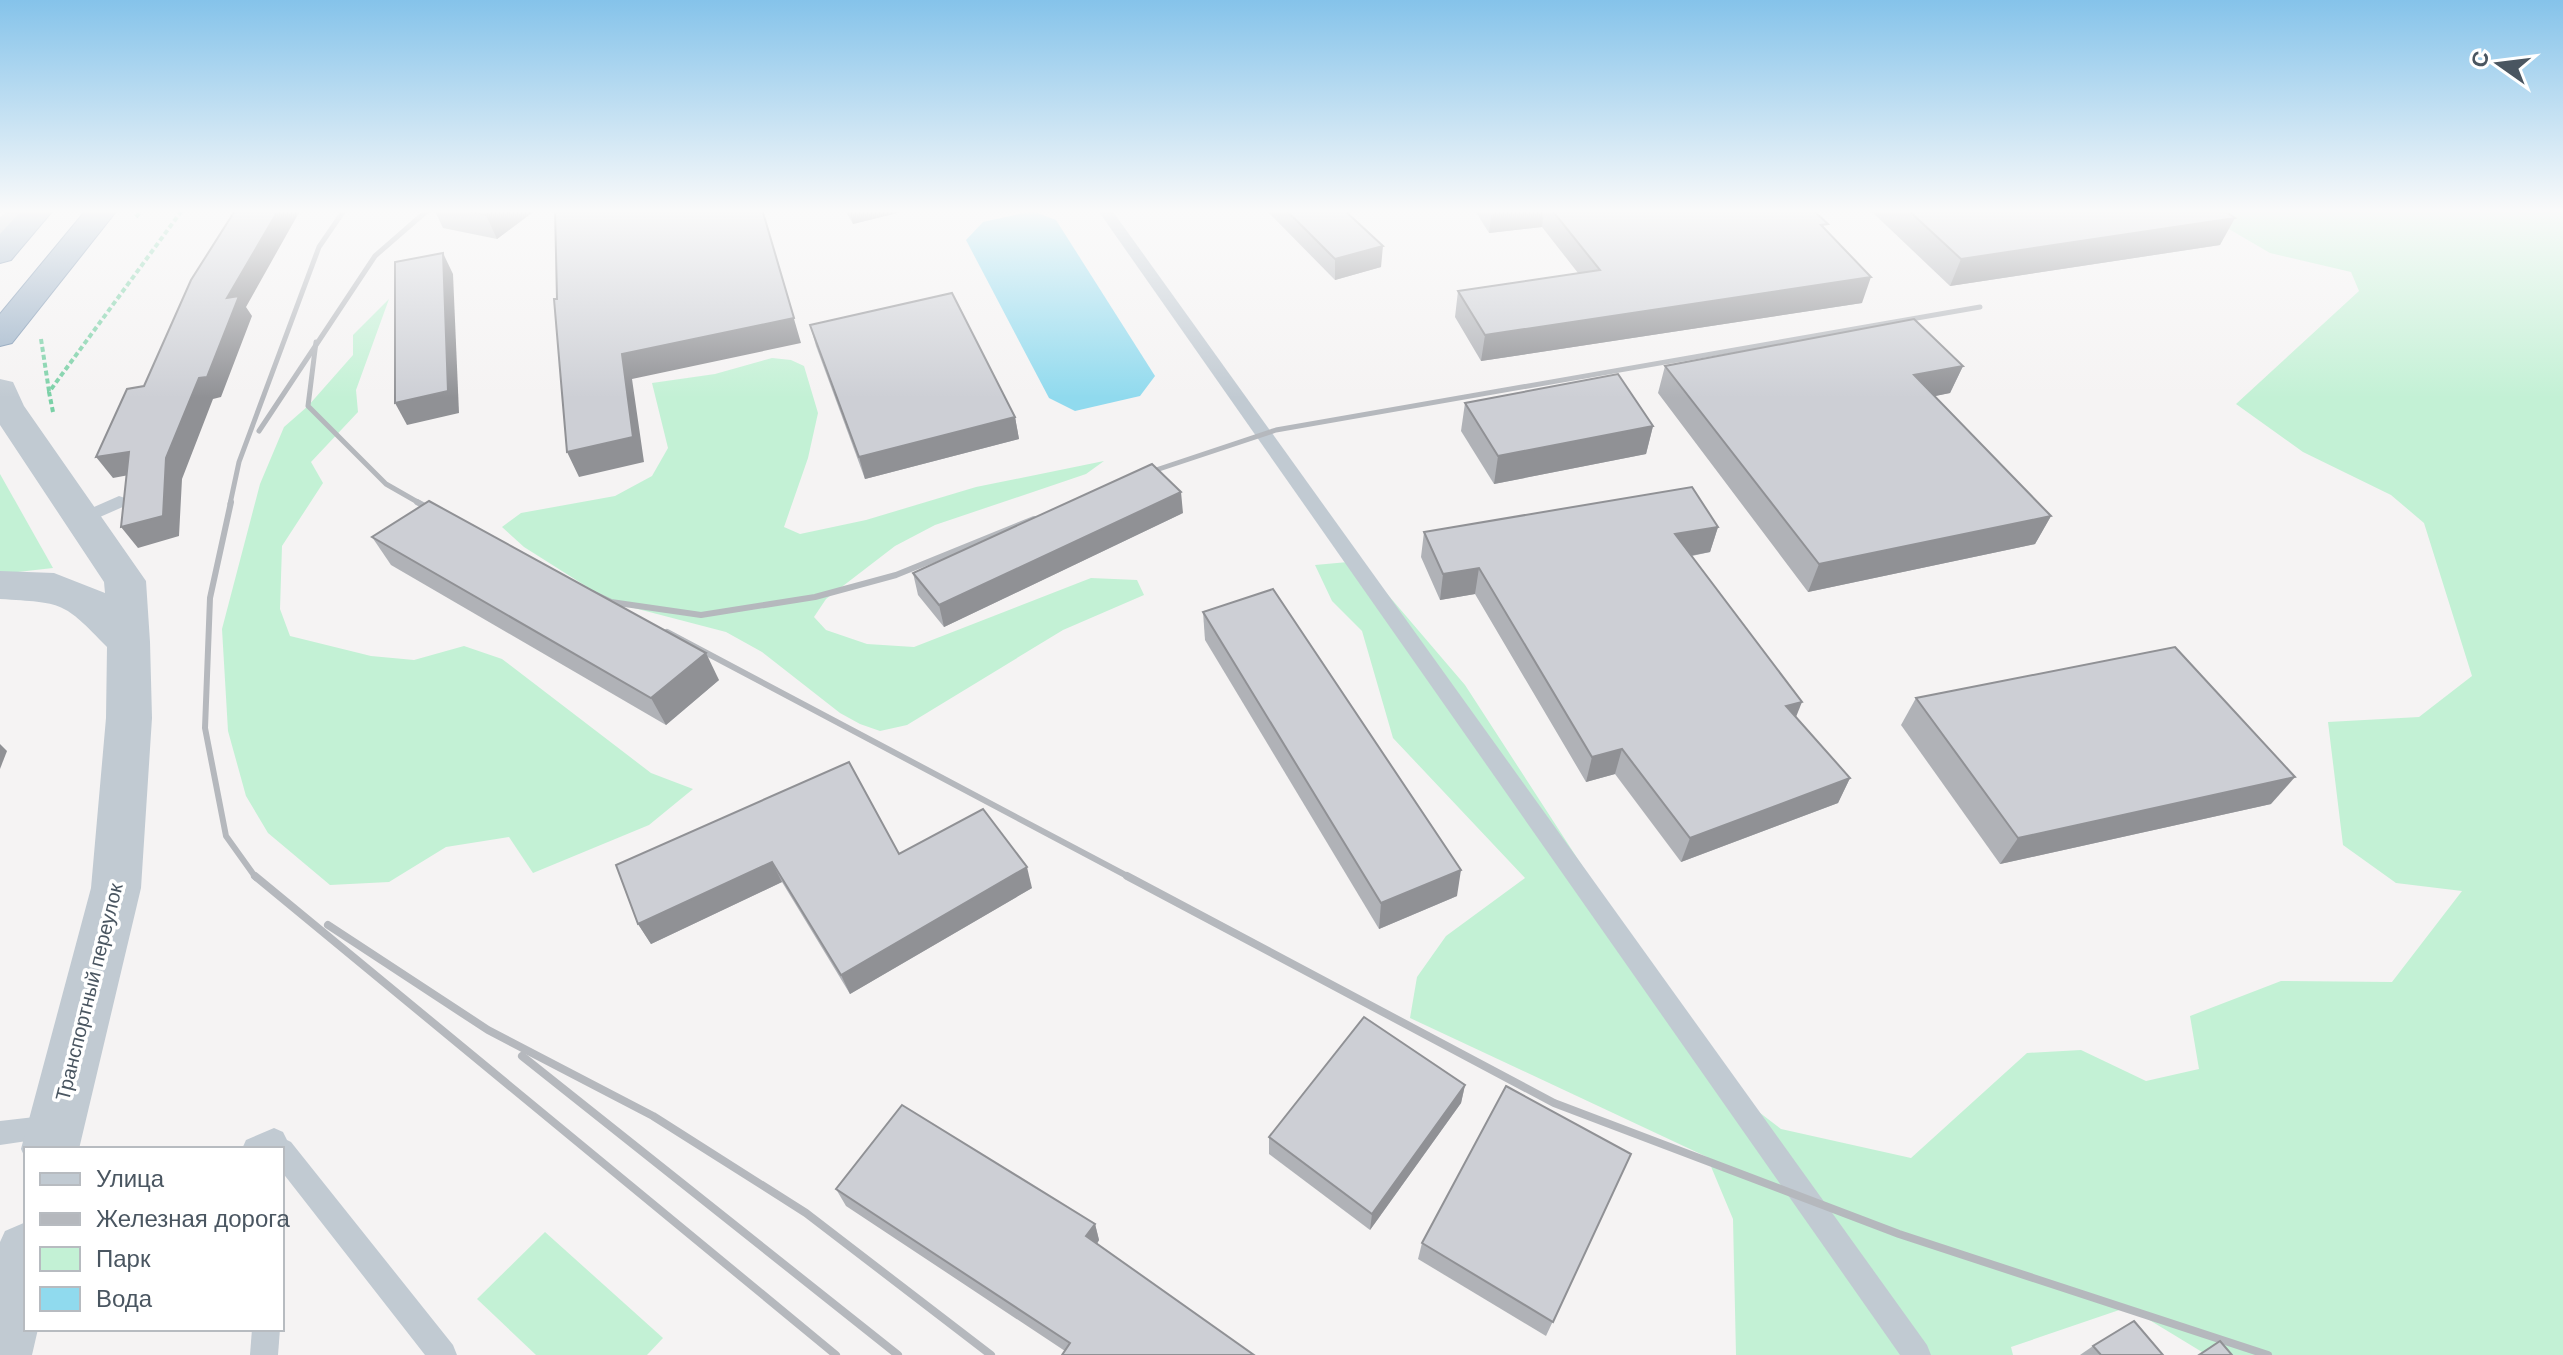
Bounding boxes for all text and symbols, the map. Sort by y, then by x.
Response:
north arrow [2459,24,2539,104]
text: С [2464,48,2496,70]
street label: Транспортный переулок [49,880,129,1104]
legend [24,1147,284,1331]
text: Улица [96,1163,165,1194]
text: Железная дорога [96,1203,291,1234]
text: Парк [96,1243,151,1274]
text: Вода [96,1283,153,1314]

